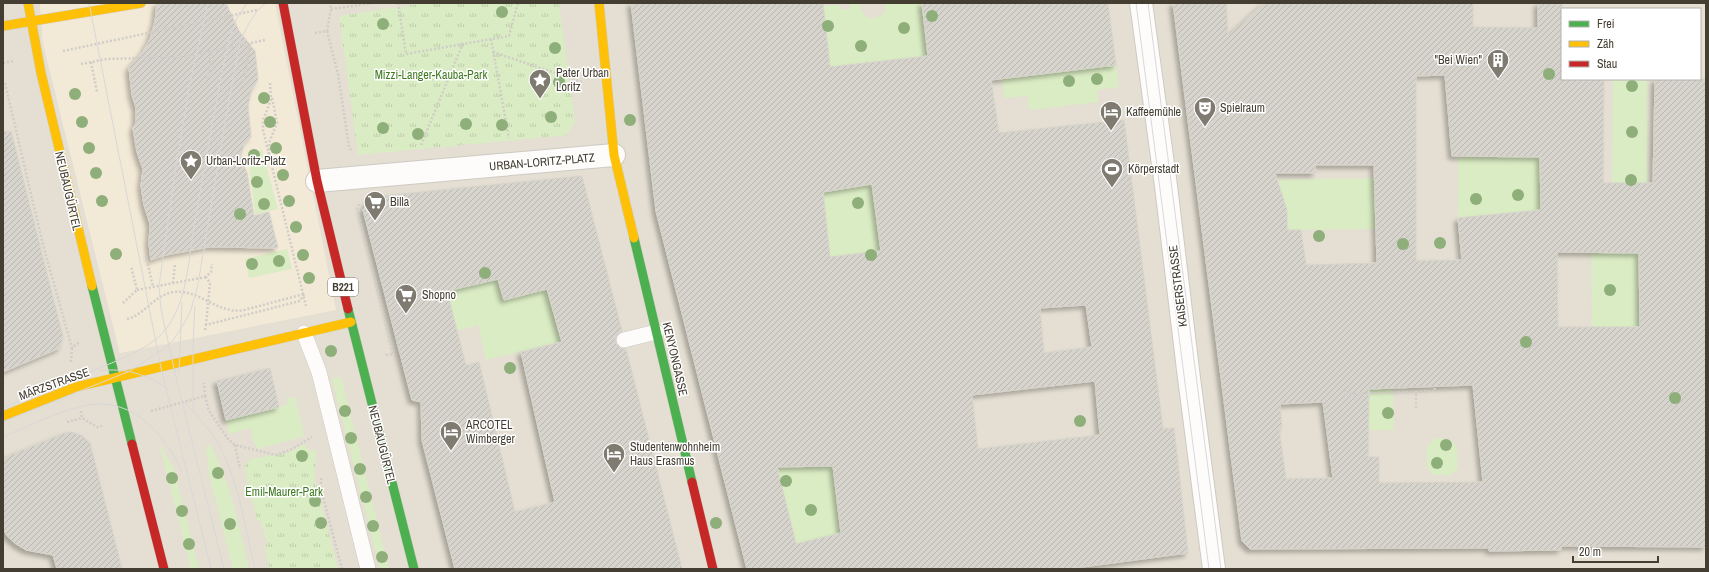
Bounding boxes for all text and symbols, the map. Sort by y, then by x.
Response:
legend [1561,8,1701,80]
text: Frei [1597,16,1615,32]
text: Zäh [1597,36,1614,52]
building icon: "Bei Wien" [1485,47,1511,80]
place label: "Bei Wien" [1435,52,1482,68]
text: Stau [1597,56,1617,72]
place label: Pater Urban Loritz [556,65,609,95]
park label: Mizzi-Langer-Kauba-Park [375,67,487,83]
place icon: Pater Urban Loritz [527,67,553,100]
theatre icon: Spielraum [1192,95,1218,128]
hotel icon: Kaffeemühle [1098,99,1124,132]
place label: Spielraum [1220,100,1265,116]
place label: Kaffeemühle [1126,104,1181,120]
place icon: Urban-Loritz-Platz [178,148,204,181]
street label: URBAN-LORITZ-PLATZ [489,149,595,175]
street label: NEUBAUGÜRTEL [51,150,86,233]
place label: Urban-Loritz-Platz [206,153,286,169]
sports icon: Körperstadt [1099,156,1125,189]
place label: Körperstadt [1128,161,1179,177]
supermarket icon: Billa [362,189,388,222]
place label: Billa [390,194,410,210]
street label: KAISERSTRASSE [1165,244,1191,328]
road number: B221 [328,278,358,296]
supermarket icon: Shopno [393,282,419,315]
place label: Shopno [422,287,456,303]
street label: KENYONGASSE [659,320,691,398]
street label: MÄRZSTRASSE [17,364,91,404]
street label: NEUBAUGÜRTEL [364,404,401,487]
place label: ARCOTEL Wimberger [465,417,515,447]
hotel icon: ARCOTEL Wimberger [438,419,464,452]
place label: Studentenwohnheim Haus Erasmus [630,439,720,469]
hotel icon: Studentenwohnheim Haus Erasmus [601,441,627,474]
park label: Emil-Maurer-Park [245,484,323,500]
scale bar [1573,538,1658,564]
text: 20 m [1579,544,1601,560]

